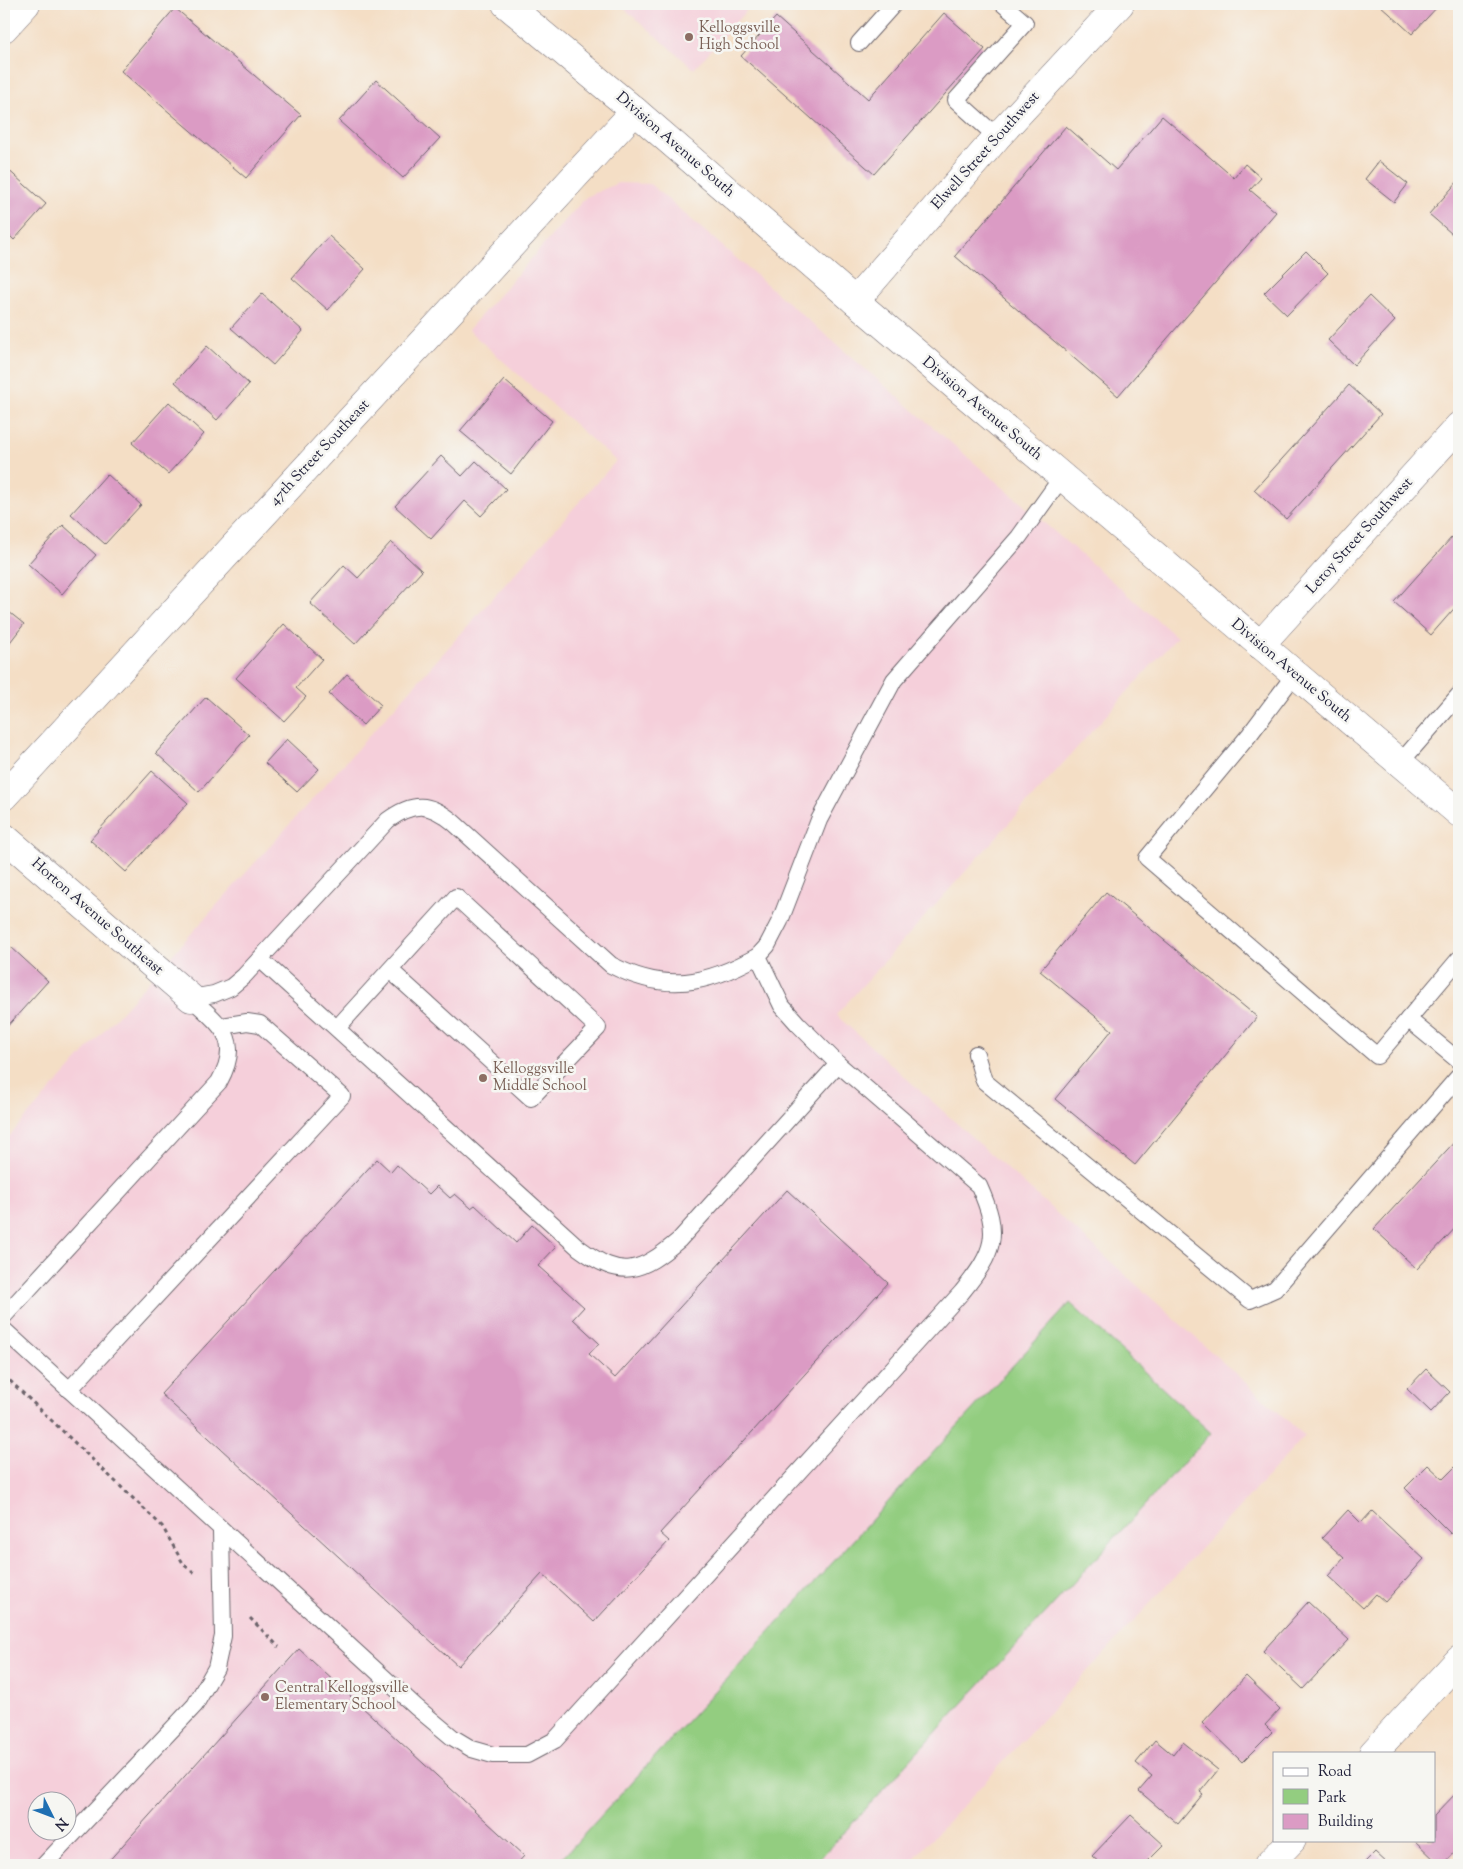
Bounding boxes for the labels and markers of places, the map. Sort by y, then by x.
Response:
place label: Kelloggsville High School [699,18,780,56]
marker: Kelloggsville High School [683,31,695,43]
place label: Kelloggsville Middle School [493,1059,587,1097]
marker: Kelloggsville Middle School [477,1072,489,1084]
place label: Central Kelloggsville Elementary School [275,1678,409,1716]
marker: Central Kelloggsville Elementary School [259,1691,271,1703]

